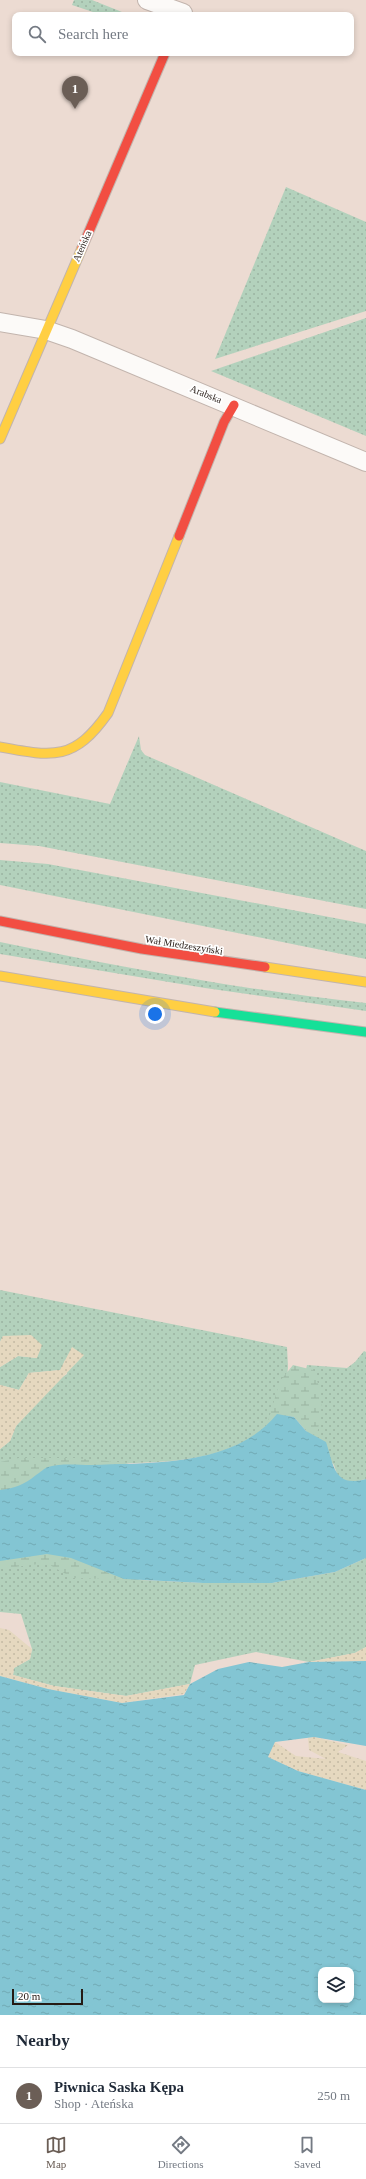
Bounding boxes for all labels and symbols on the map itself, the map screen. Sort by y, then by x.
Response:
pin: 1 [62,76,88,109]
street label: Ateńska [71,228,94,263]
street label: Arabska [188,383,224,406]
street label: Wał Miedzeszyński [144,933,224,957]
your location [145,1004,165,1024]
scale bar [12,1987,83,2006]

